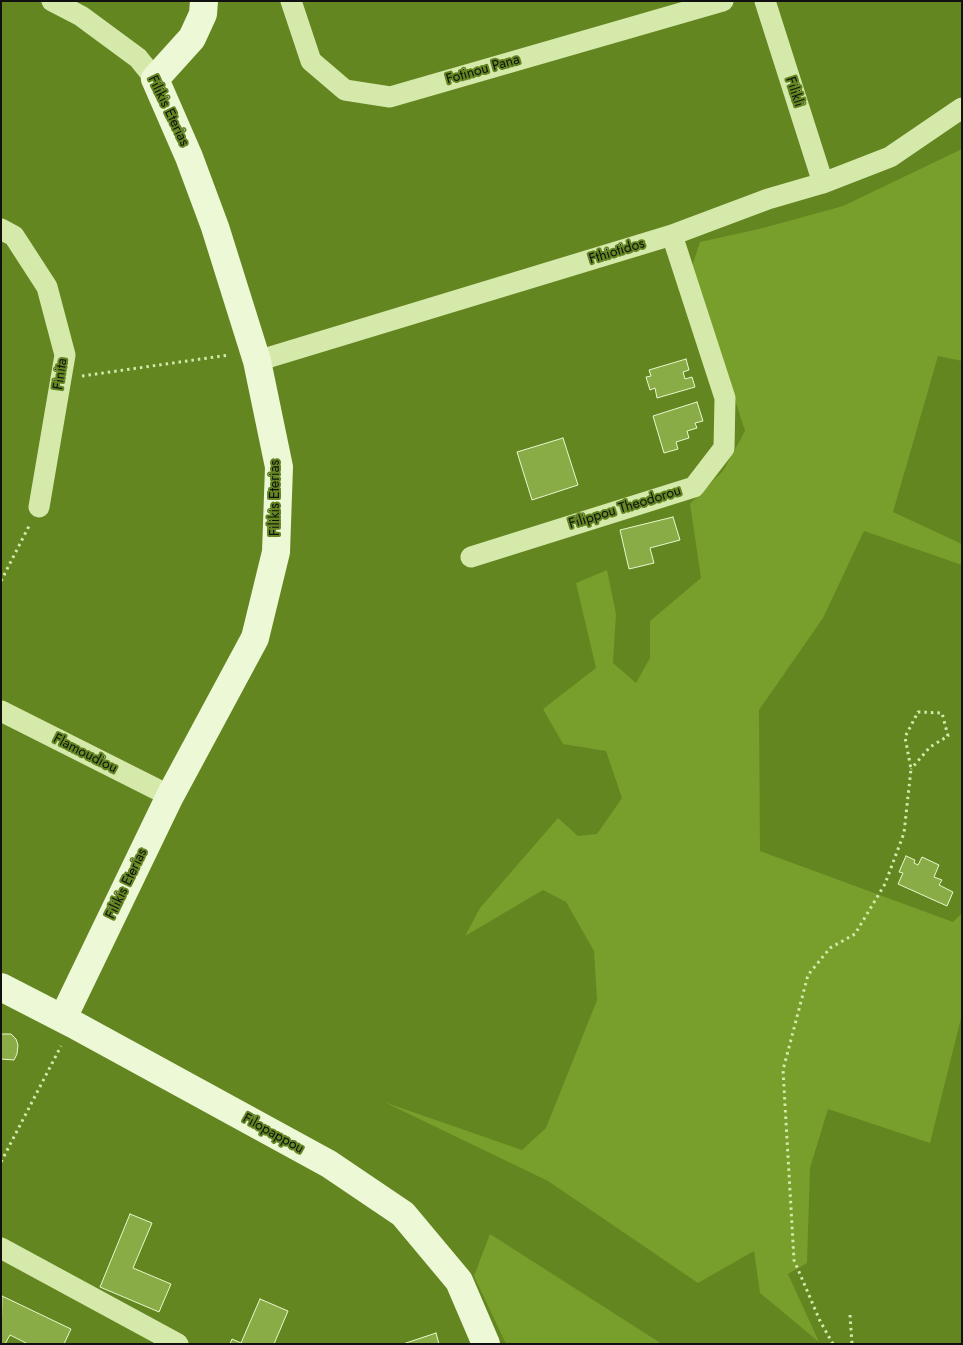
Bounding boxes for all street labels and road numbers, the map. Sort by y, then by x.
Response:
street label: Fotinou Pana [444,51,522,89]
street label: Filikis Eterias [144,73,192,149]
street label: Filikli [781,75,807,109]
street label: Fthiotidos [587,236,647,268]
street label: Finita [50,357,72,391]
street label: Filikis Eterias [268,460,284,536]
street label: Filippou Theodorou [567,483,683,533]
street label: Flamoudiou [50,731,120,777]
street label: Filikis Eterias [103,846,151,922]
street label: Filopappou [240,1110,306,1158]

